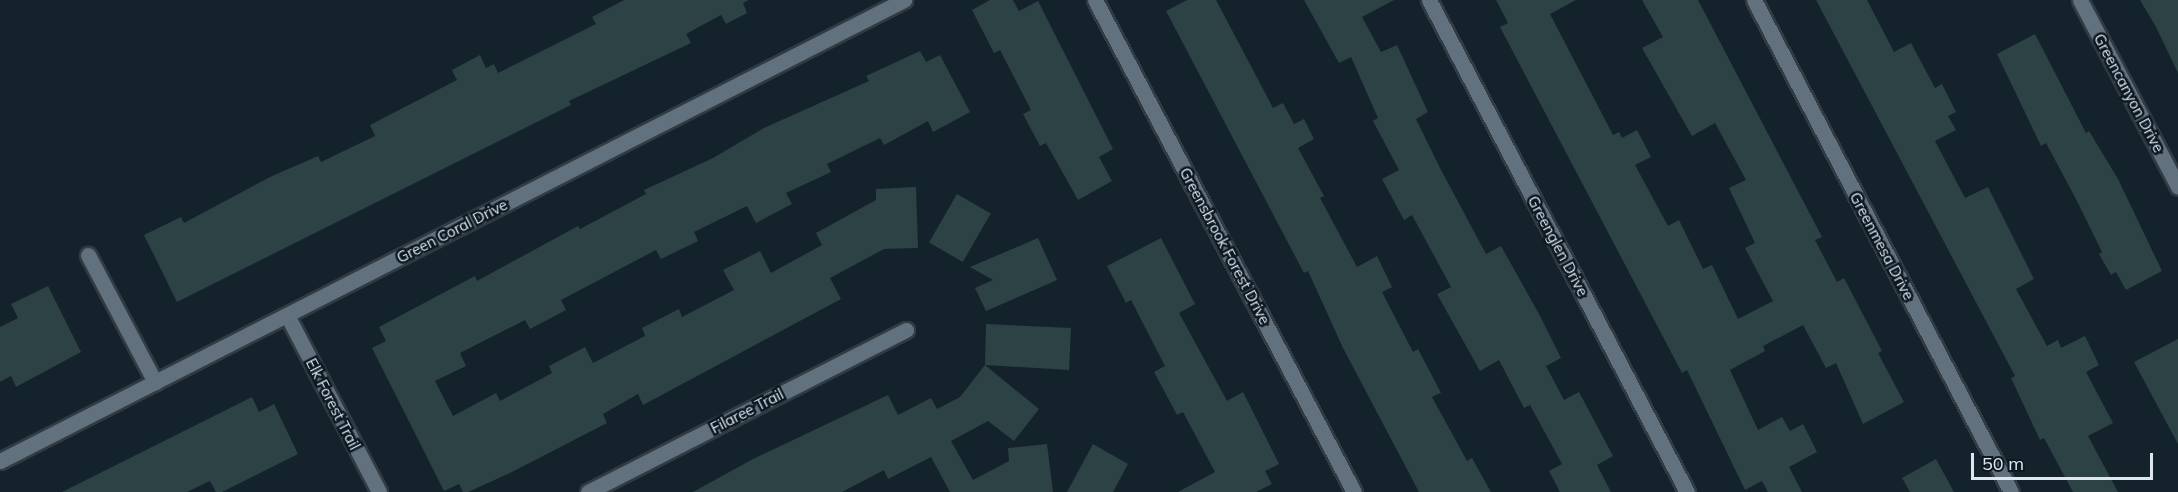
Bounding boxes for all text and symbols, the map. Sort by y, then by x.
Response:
street label: Greencanyon Drive [2090,31,2168,155]
street label: Greensbrook Forest Drive [1176,165,1274,327]
street label: Greenmesa Drive [1846,189,1918,303]
street label: Greenglen Drive [1524,193,1592,299]
street label: Green Coral Drive [394,195,510,267]
street label: Elk Forest Trail [302,355,364,453]
street label: Filaree Trail [707,385,787,437]
scale bar [1974,441,2156,479]
text: 50 m [1982,452,2024,475]

